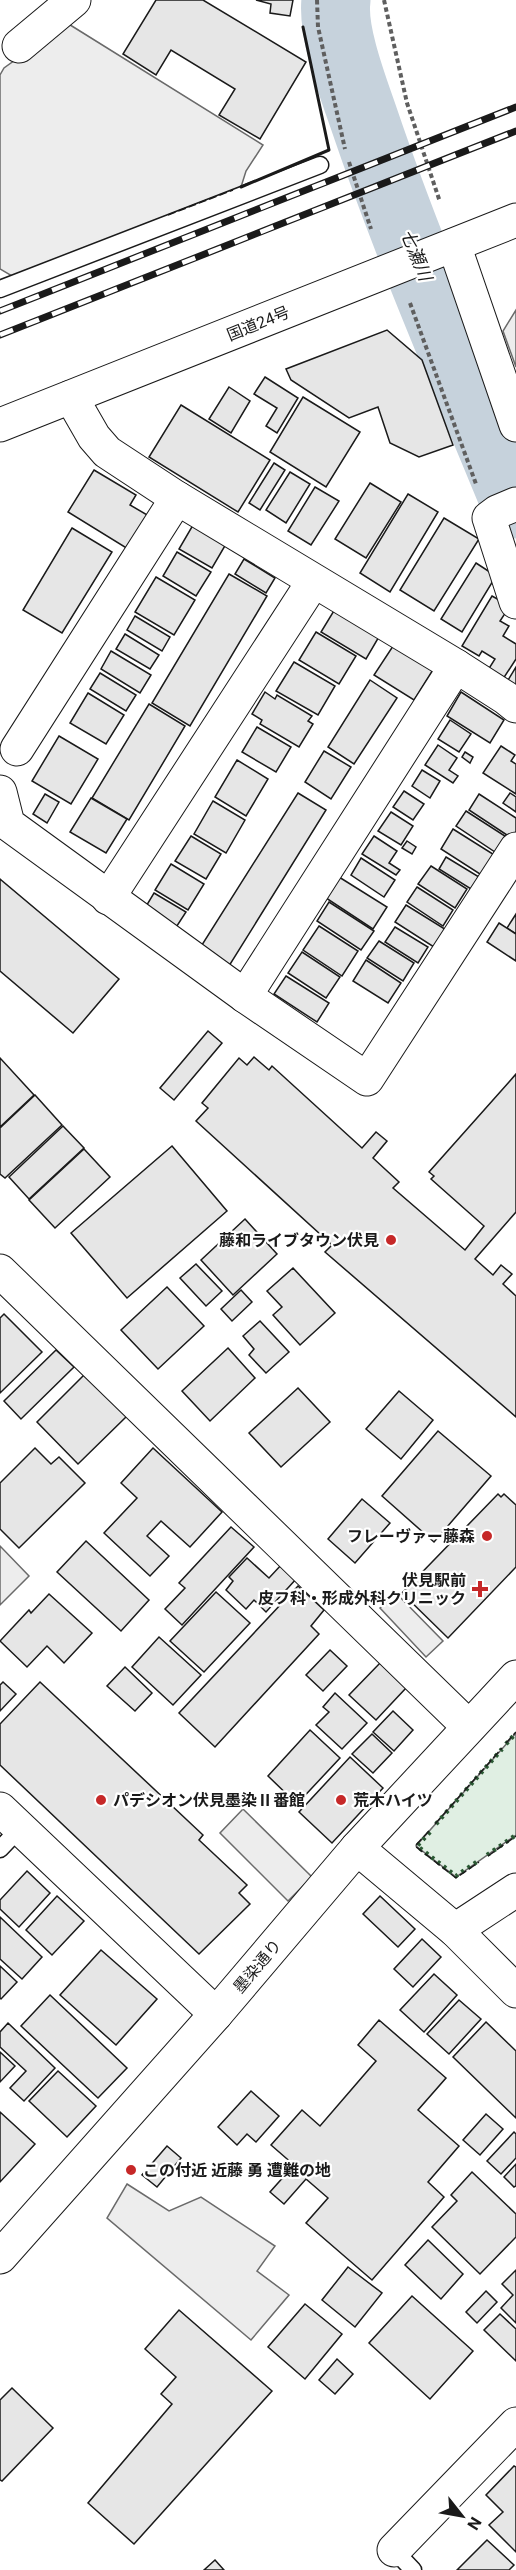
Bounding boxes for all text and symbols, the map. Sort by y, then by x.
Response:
water label: 七瀬川 [397,226,437,286]
street label: 国道24号 [224,302,292,345]
place label: 藤和ライブタウン伏見 [219,1231,379,1250]
marker: 藤和ライブタウン伏見 [384,1233,398,1247]
place label: フレーヴァー藤森 [347,1527,475,1546]
marker: フレーヴァー藤森 [480,1529,494,1543]
place label: 伏見駅前 皮フ科・形成外科クリニック [258,1571,466,1608]
marker: 伏見駅前 皮フ科・形成外科クリニック [471,1580,489,1598]
place label: パデシオン伏見墨染Ⅱ番館 [113,1791,305,1810]
place label: 荒木ハイツ [353,1791,433,1810]
marker: パデシオン伏見墨染Ⅱ番館 [94,1793,108,1807]
marker: 荒木ハイツ [334,1793,348,1807]
street label: 墨染通り [230,1936,285,1997]
place label: この付近 近藤 勇 遭難の地 [143,2161,331,2180]
marker: この付近 近藤 勇 遭難の地 [124,2163,138,2177]
north arrow [432,2486,492,2546]
text: N [463,2514,485,2533]

